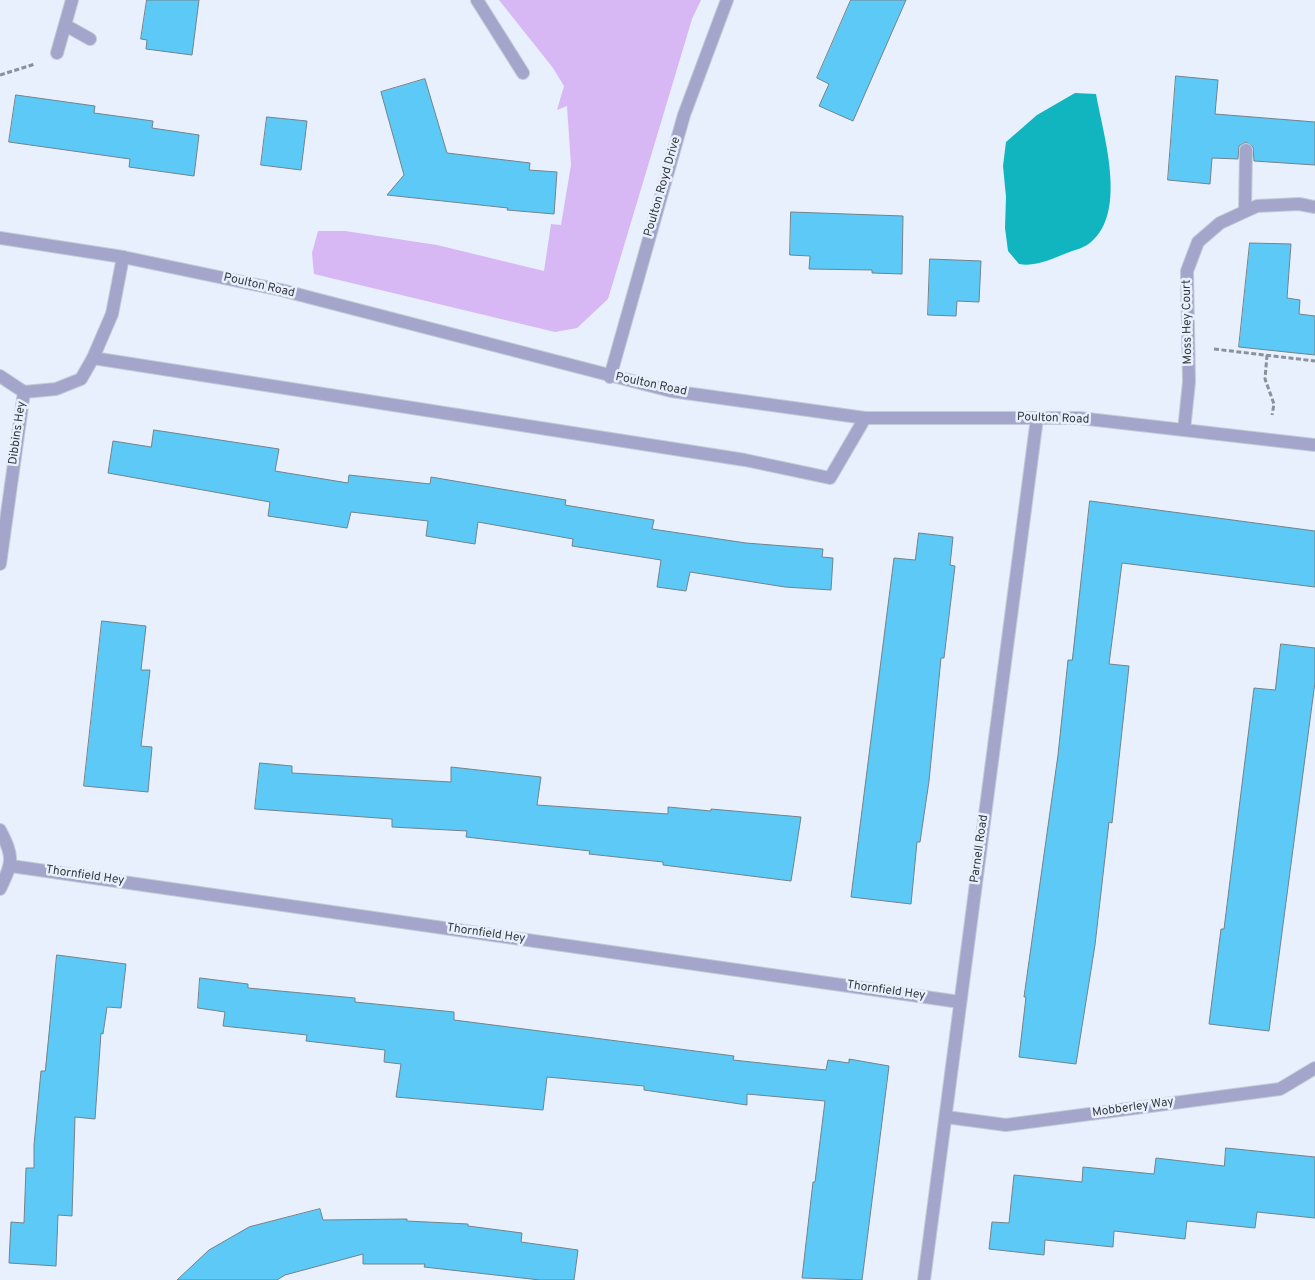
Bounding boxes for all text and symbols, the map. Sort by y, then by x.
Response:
street label: Poulton Royd Drive [642,135,684,239]
street label: Poulton Road [222,271,296,301]
street label: Moss Hey Court [1180,279,1196,365]
street label: Poulton Road [614,370,688,400]
street label: Dibbins Hey [6,400,30,466]
street label: Poulton Road [1016,411,1090,427]
street label: Parnell Road [968,814,992,884]
street label: Thornfield Hey [45,863,125,889]
street label: Thornfield Hey [446,921,526,947]
street label: Thornfield Hey [846,978,926,1004]
street label: Mobberley Way [1091,1095,1175,1121]

